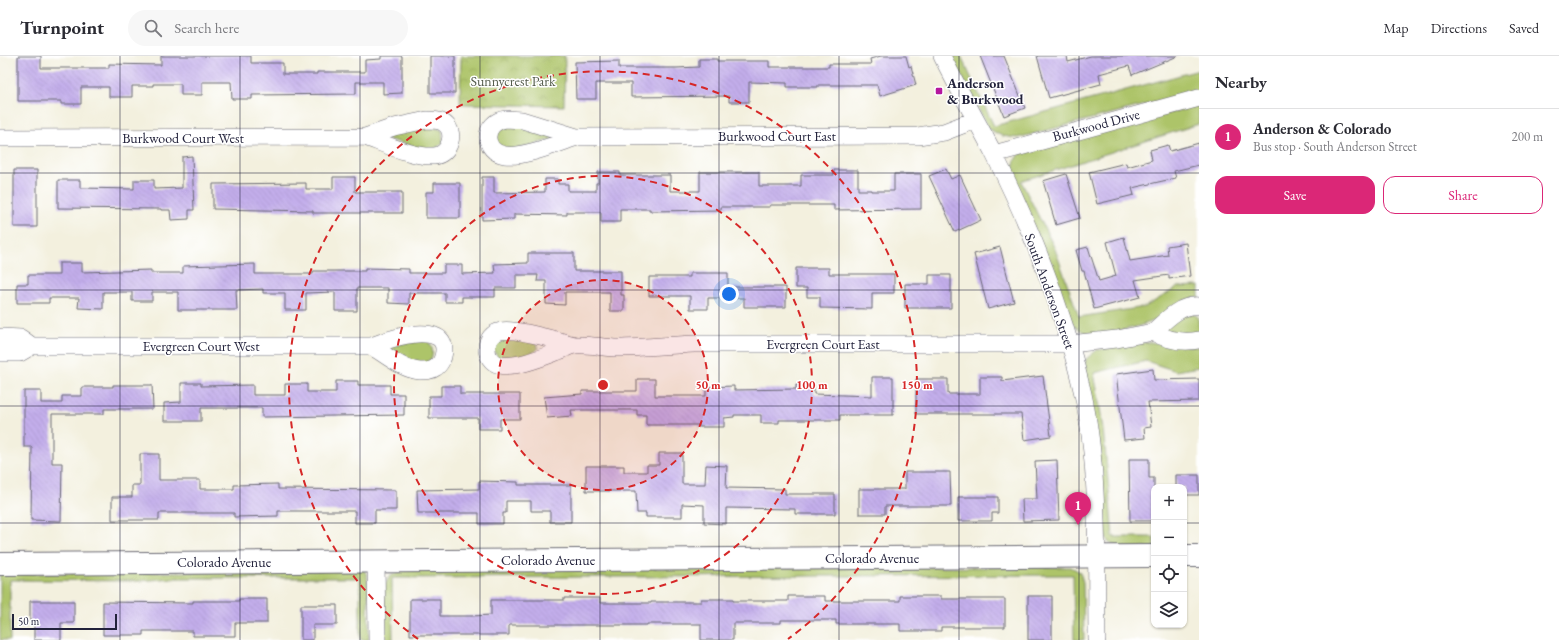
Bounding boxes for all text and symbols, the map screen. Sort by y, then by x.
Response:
search box [128,10,408,46]
text: Turnpoint [20,15,104,40]
icon: search [142,17,164,39]
text: Search here [174,18,239,37]
text: Map [1383,19,1409,37]
text: Directions [1431,19,1487,37]
text: Saved [1509,19,1539,37]
text: Nearby [1215,71,1267,93]
park label: Sunnycrest Park [470,72,556,90]
place label: Anderson & Burkwood [946,74,1024,108]
marker: Anderson & Burkwood [934,86,944,96]
street label: Burkwood Drive [1050,105,1142,145]
text: Anderson & Colorado [1253,119,1391,138]
street label: Burkwood Court East [718,127,837,145]
text: 1 [1225,128,1231,145]
text: 200 m [1512,128,1543,145]
street label: Burkwood Court West [122,129,244,147]
text: Bus stop · South Anderson Street [1253,138,1417,155]
button: Save [1215,176,1375,214]
button: Share [1383,176,1543,214]
street label: South Anderson Street [1021,231,1080,352]
your location [719,284,739,304]
street label: Evergreen Court East [766,335,880,353]
street label: Evergreen Court West [142,337,260,355]
text: 50 m [695,377,721,393]
text: 100 m [796,377,828,393]
text: 150 m [901,377,933,393]
centre of rings [596,378,610,392]
map controls [1151,484,1187,628]
button: + [1151,484,1187,520]
pin: 1 [1065,492,1091,525]
button: − [1151,520,1187,556]
street label: Colorado Avenue [825,549,920,567]
street label: Colorado Avenue [501,551,596,569]
street label: Colorado Avenue [177,553,272,571]
button: locate [1151,556,1187,592]
button: layers [1151,592,1187,628]
scale bar [12,612,117,631]
text: 50 m [18,614,39,628]

